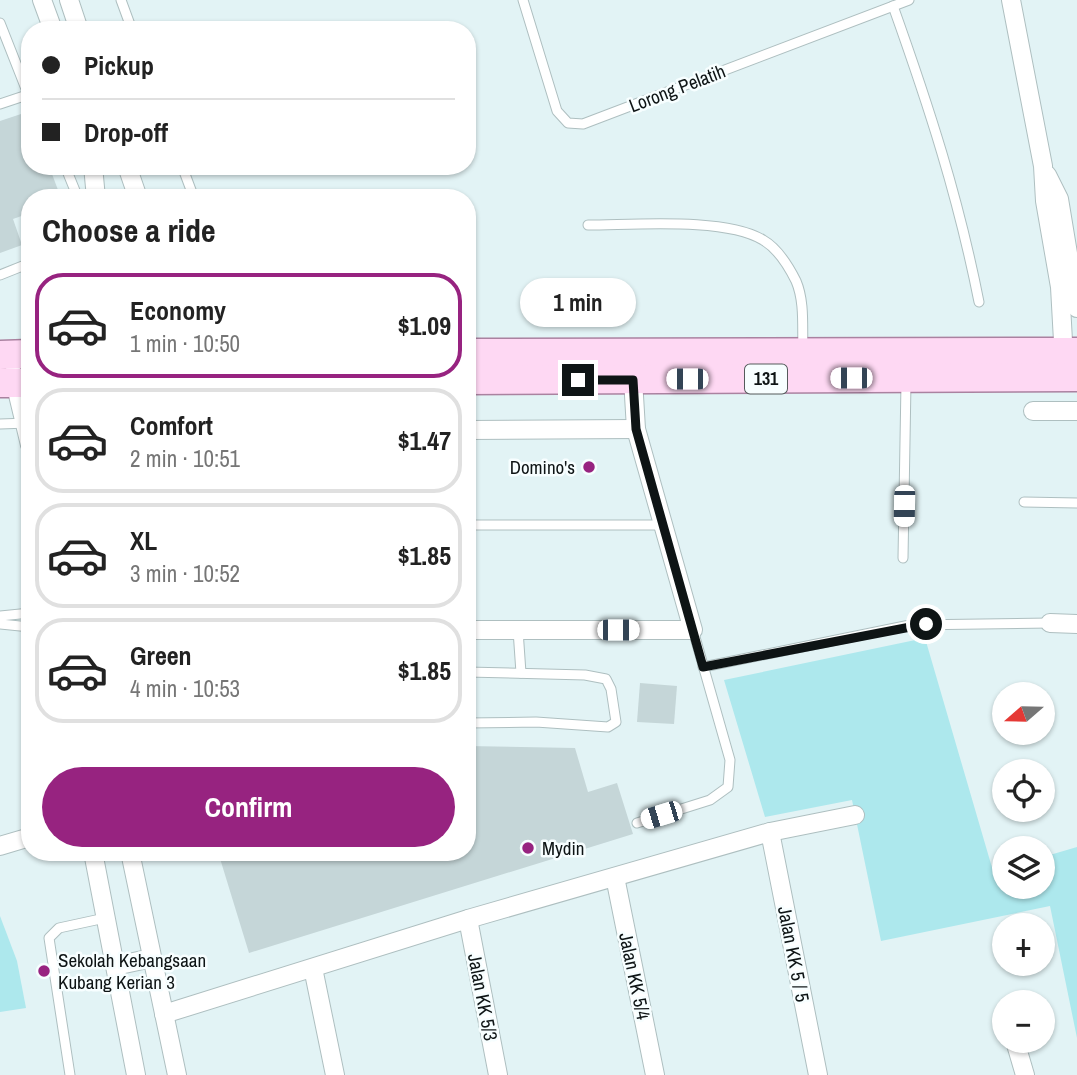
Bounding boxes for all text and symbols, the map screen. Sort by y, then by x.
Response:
text: Pickup [84,48,154,83]
street label: Lorong Pelatih [625,58,729,118]
text: Drop-off [84,115,168,150]
text: Choose a ride [42,209,216,252]
callout: 1 min [520,278,636,328]
text: 1 min [553,287,603,318]
text: Economy [130,293,226,328]
icon: car [46,294,109,357]
text: $1.09 [398,308,451,343]
text: 1 min · 10:50 [130,328,240,359]
route end [562,364,594,396]
road number: 131 [745,365,787,394]
car [831,368,873,389]
car [667,369,709,390]
text: Comfort [130,408,213,443]
icon: car [46,409,109,472]
text: $1.47 [398,423,451,458]
text: 2 min · 10:51 [130,443,240,474]
place label: Domino's [510,454,575,480]
marker: Domino's [581,459,597,475]
car [894,485,915,527]
text: XL [130,523,157,558]
icon: car [46,524,109,587]
text: $1.85 [398,538,451,573]
text: 3 min · 10:52 [130,558,240,589]
route start [910,608,942,640]
car [598,620,640,641]
text: Green [130,638,192,673]
icon: car [46,639,109,702]
text: $1.85 [398,653,451,688]
text: 4 min · 10:53 [130,673,240,704]
north arrow [992,682,1055,746]
map controls [992,682,1055,1053]
button: locate [992,759,1055,822]
button: Confirm [42,767,455,847]
car [638,799,685,831]
place label: Mydin [542,835,584,861]
button: layers [992,836,1055,899]
marker: Mydin [520,840,536,856]
street label: Jalan KK 5 / 5 [772,904,816,1004]
button: + [992,913,1055,976]
street label: Jalan KK 5/4 [613,930,657,1022]
place label: Sekolah Kebangsaan Kubang Kerian 3 [58,947,206,995]
street label: Jalan KK 5/3 [462,951,504,1043]
marker: Sekolah Kebangsaan Kubang Kerian 3 [36,963,52,979]
button: − [992,990,1055,1053]

